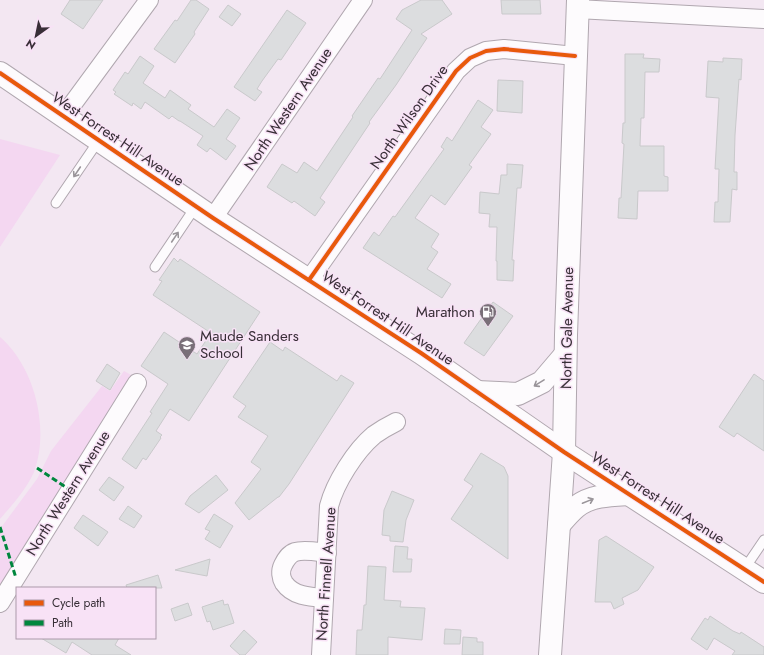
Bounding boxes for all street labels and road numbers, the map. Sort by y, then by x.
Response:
street label: North Western Avenue [239,43,338,175]
street label: North Wilson Drive [365,60,453,174]
street label: West Forrest Hill Avenue [47,86,189,192]
street label: West Forrest Hill Avenue [317,265,459,371]
street label: North Gale Avenue [555,266,579,389]
street label: North Western Avenue [21,426,116,560]
street label: West Forrest Hill Avenue [587,446,729,550]
street label: North Finnell Avenue [310,506,342,642]

